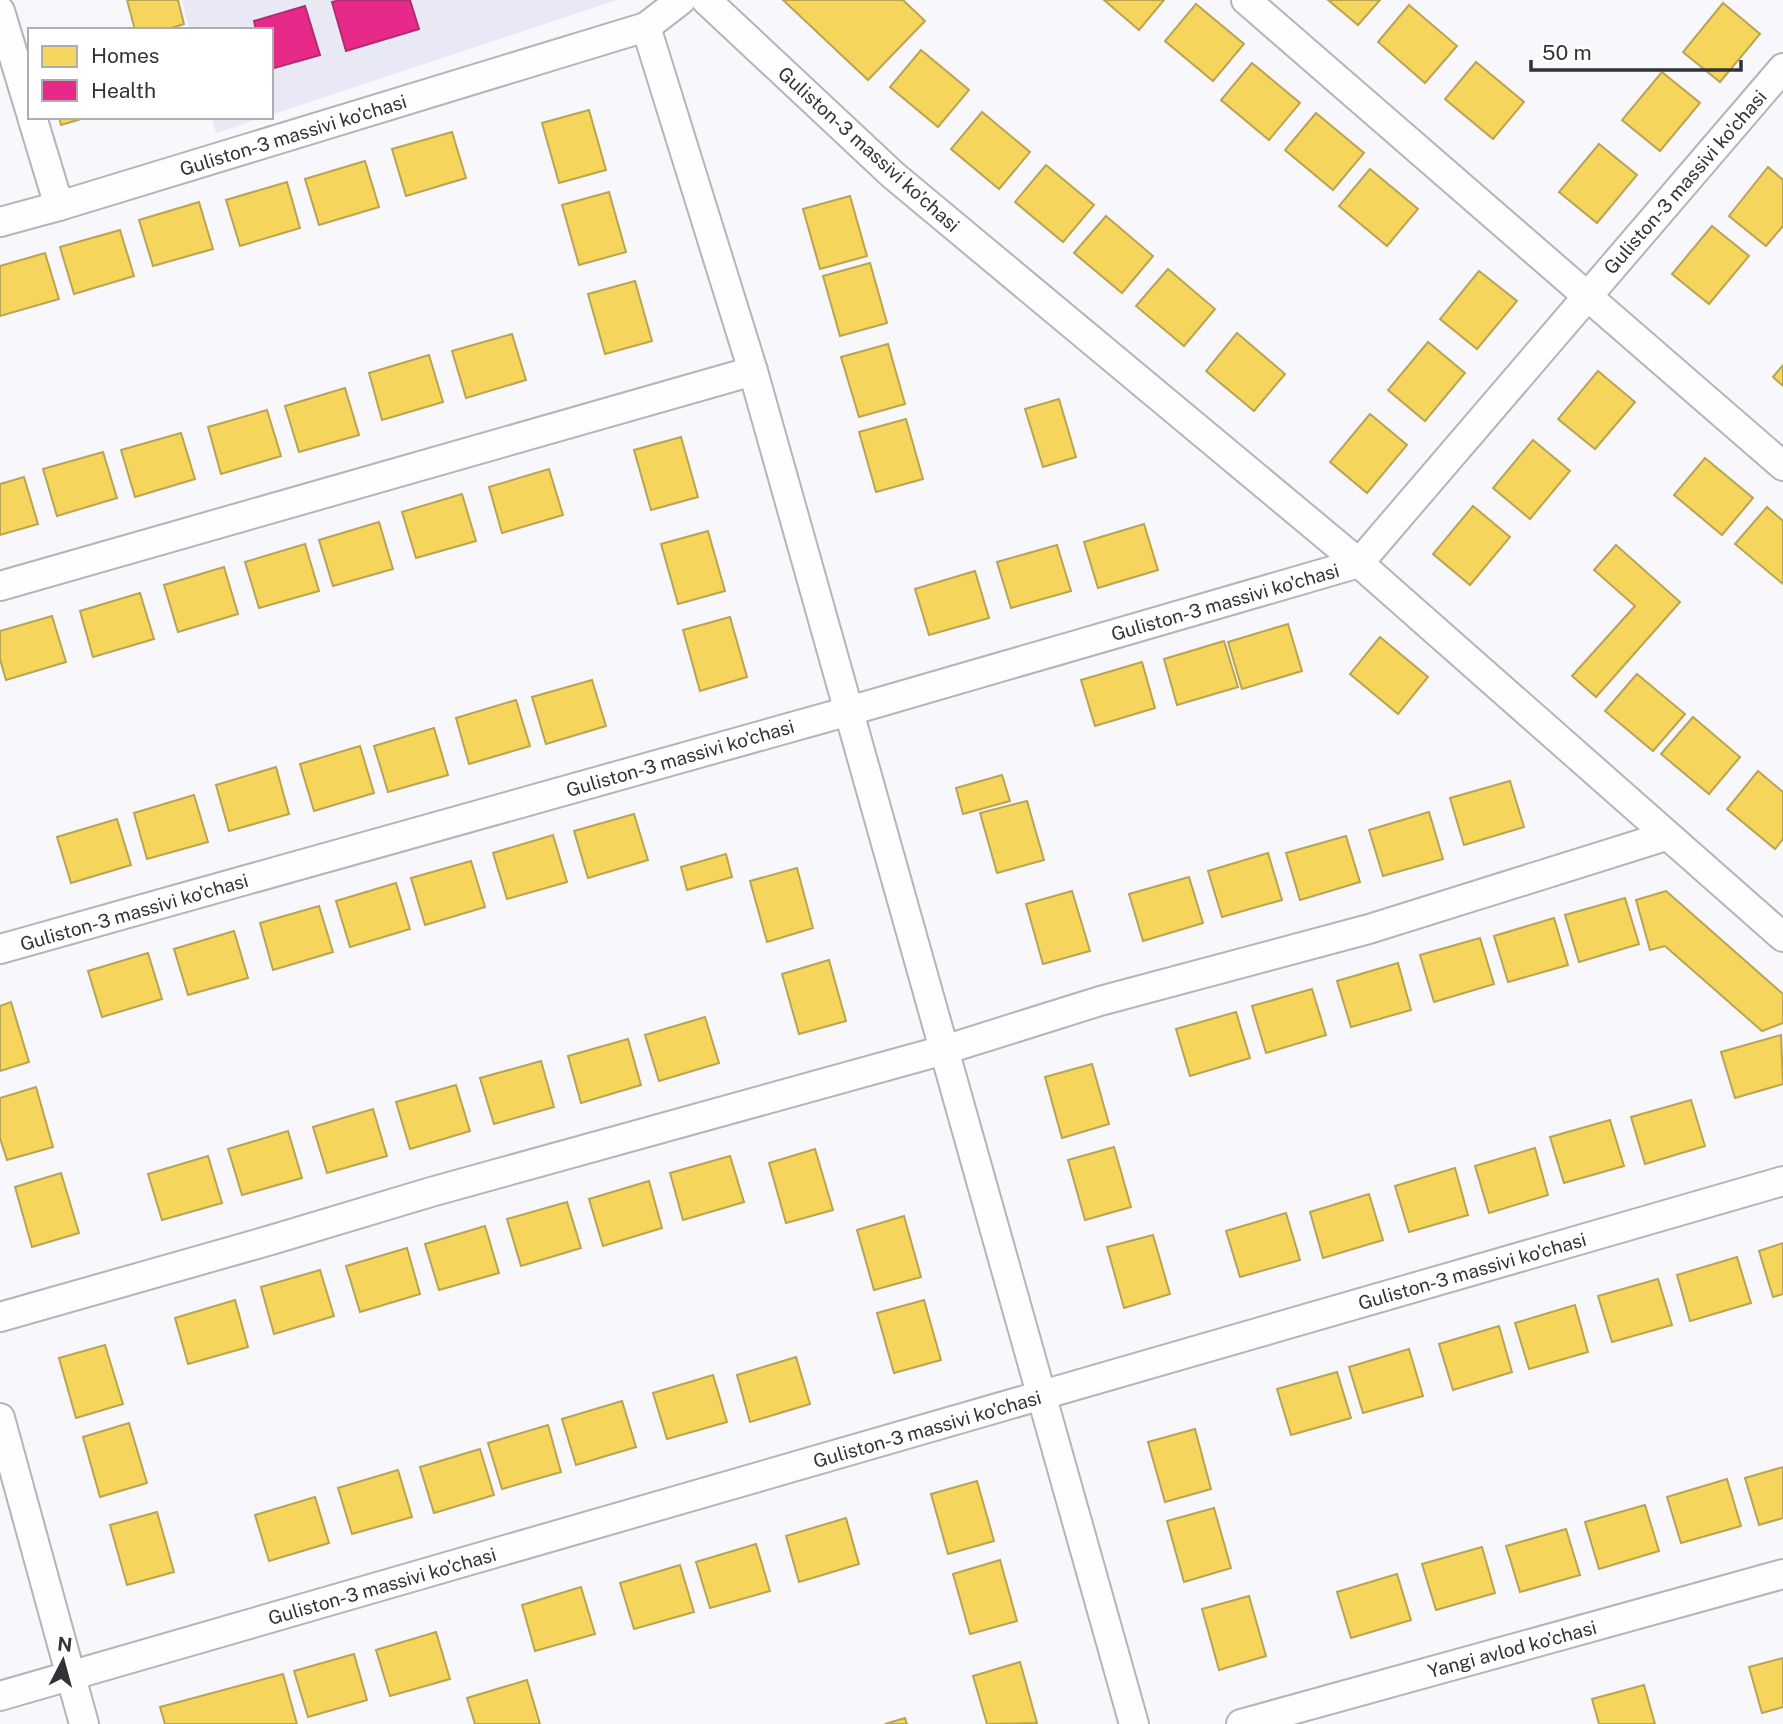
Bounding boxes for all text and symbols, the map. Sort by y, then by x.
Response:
legend [28,28,273,119]
scale bar [1531,28,1741,72]
text: 50 m [1542,40,1592,65]
text: Homes [91,43,159,68]
street label: Guliston-3 massivi ko'chasi [774,62,964,236]
text: Health [91,78,156,103]
street label: Guliston-3 massivi ko'chasi [1599,86,1771,278]
street label: Guliston-3 massivi ko'chasi [177,90,409,180]
street label: Guliston-3 massivi ko'chasi [1108,559,1342,645]
street label: Guliston-3 massivi ko'chasi [563,715,797,801]
street label: Guliston-3 massivi ko'chasi [17,869,251,955]
street label: Guliston-3 massivi ko'chasi [1355,1228,1589,1314]
street label: Guliston-3 massivi ko'chasi [810,1386,1044,1472]
street label: Guliston-3 massivi ko'chasi [265,1543,499,1629]
street label: Yangi avlod ko'chasi [1425,1616,1599,1682]
north arrow [28,1626,98,1696]
text: N [56,1632,73,1656]

